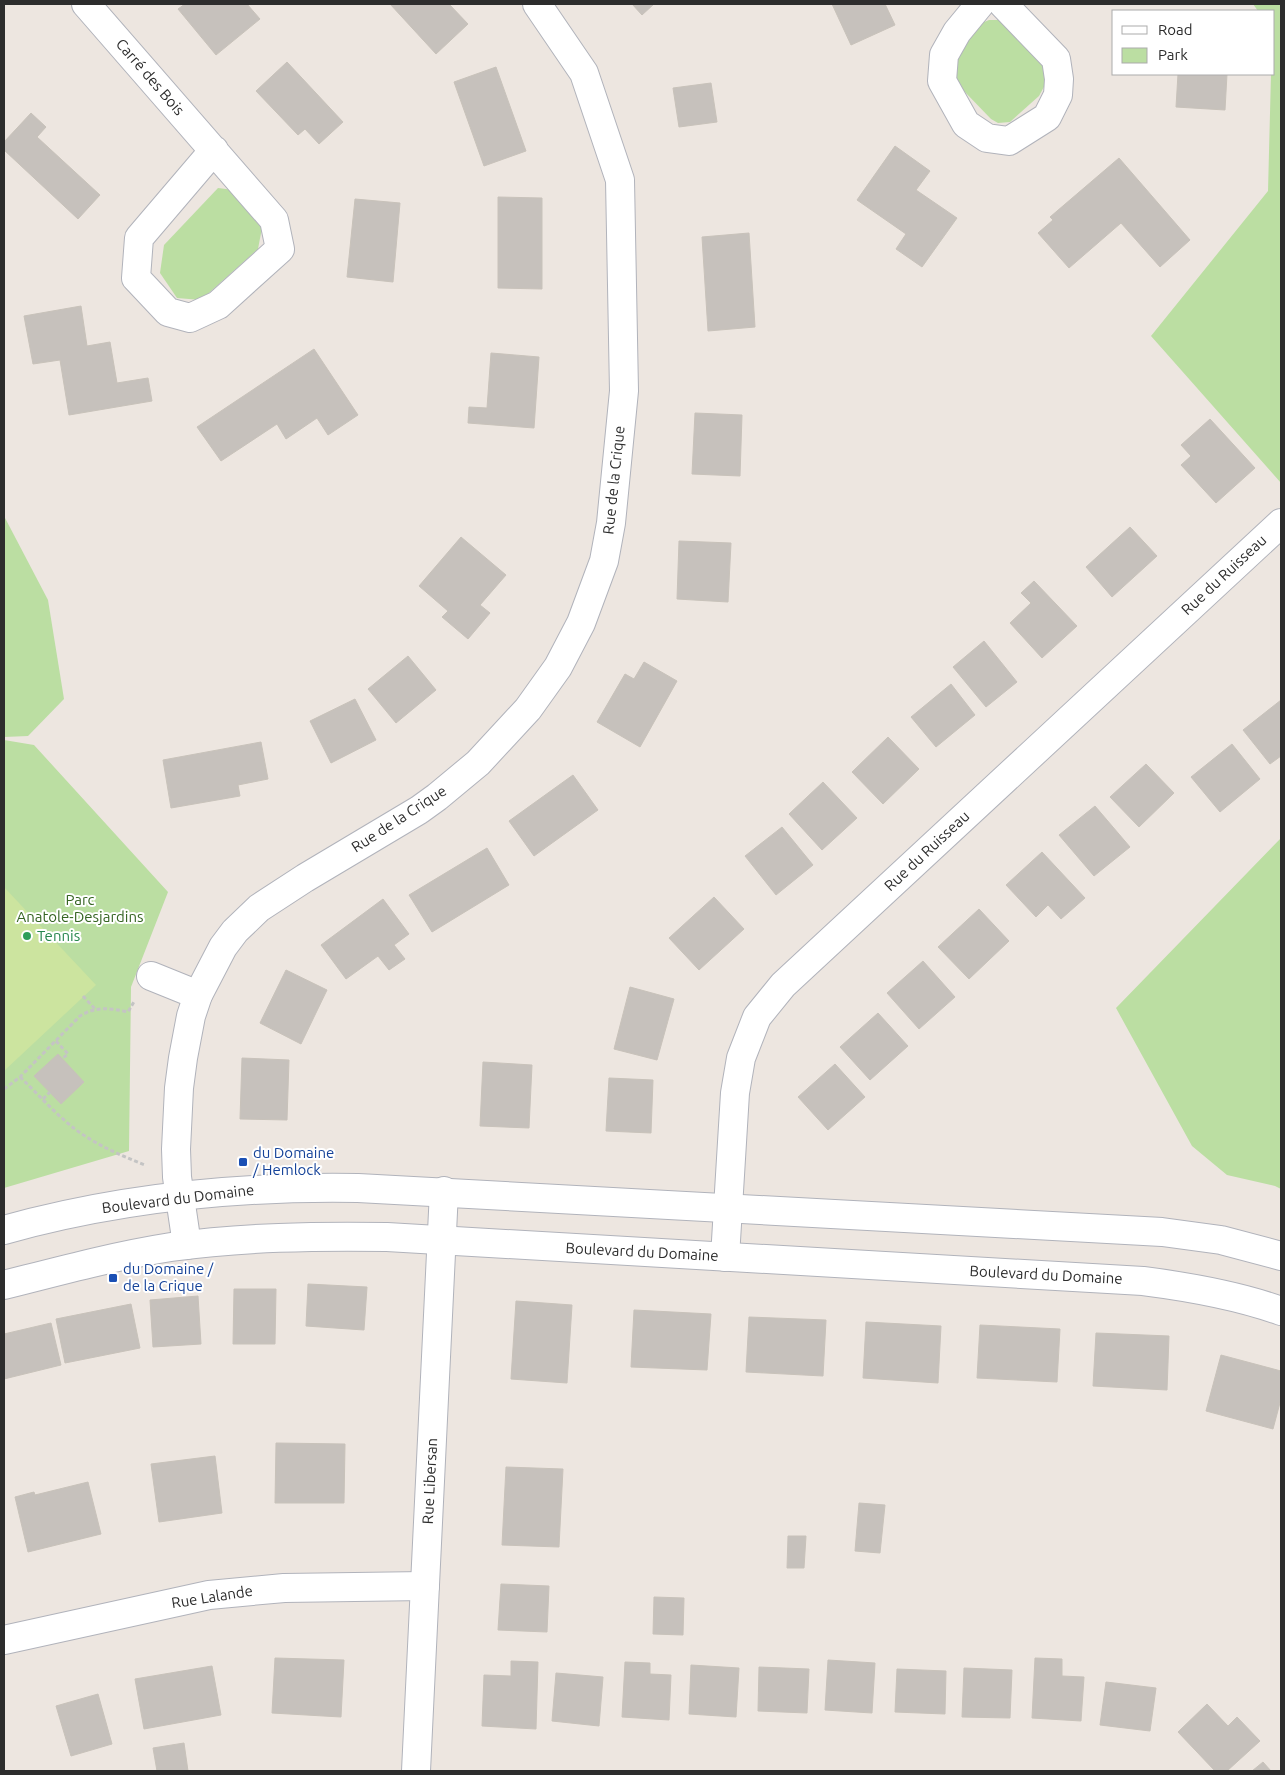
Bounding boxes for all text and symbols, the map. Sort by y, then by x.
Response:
legend [1112,10,1275,75]
text: Road [1158,21,1193,38]
street label: Carré des Bois [113,35,188,118]
text: Park [1158,46,1188,63]
street label: Rue de la Crique [599,425,628,535]
street label: Rue du Ruisseau [1178,531,1270,618]
street label: Rue de la Crique [348,782,449,855]
street label: Rue du Ruisseau [881,807,973,894]
park label: Parc Anatole-Desjardins [16,891,144,925]
place label: Tennis [37,927,80,944]
marker: Tennis [21,930,33,942]
place label: du Domaine / Hemlock [252,1144,334,1178]
marker: du Domaine / Hemlock [237,1156,249,1168]
street label: Boulevard du Domaine [101,1181,255,1216]
street label: Boulevard du Domaine [565,1239,719,1264]
place label: du Domaine / de la Crique [123,1260,214,1294]
street label: Boulevard du Domaine [969,1262,1123,1287]
marker: du Domaine / de la Crique [107,1272,119,1284]
street label: Rue Libersan [419,1437,440,1525]
street label: Rue Lalande [170,1582,254,1611]

